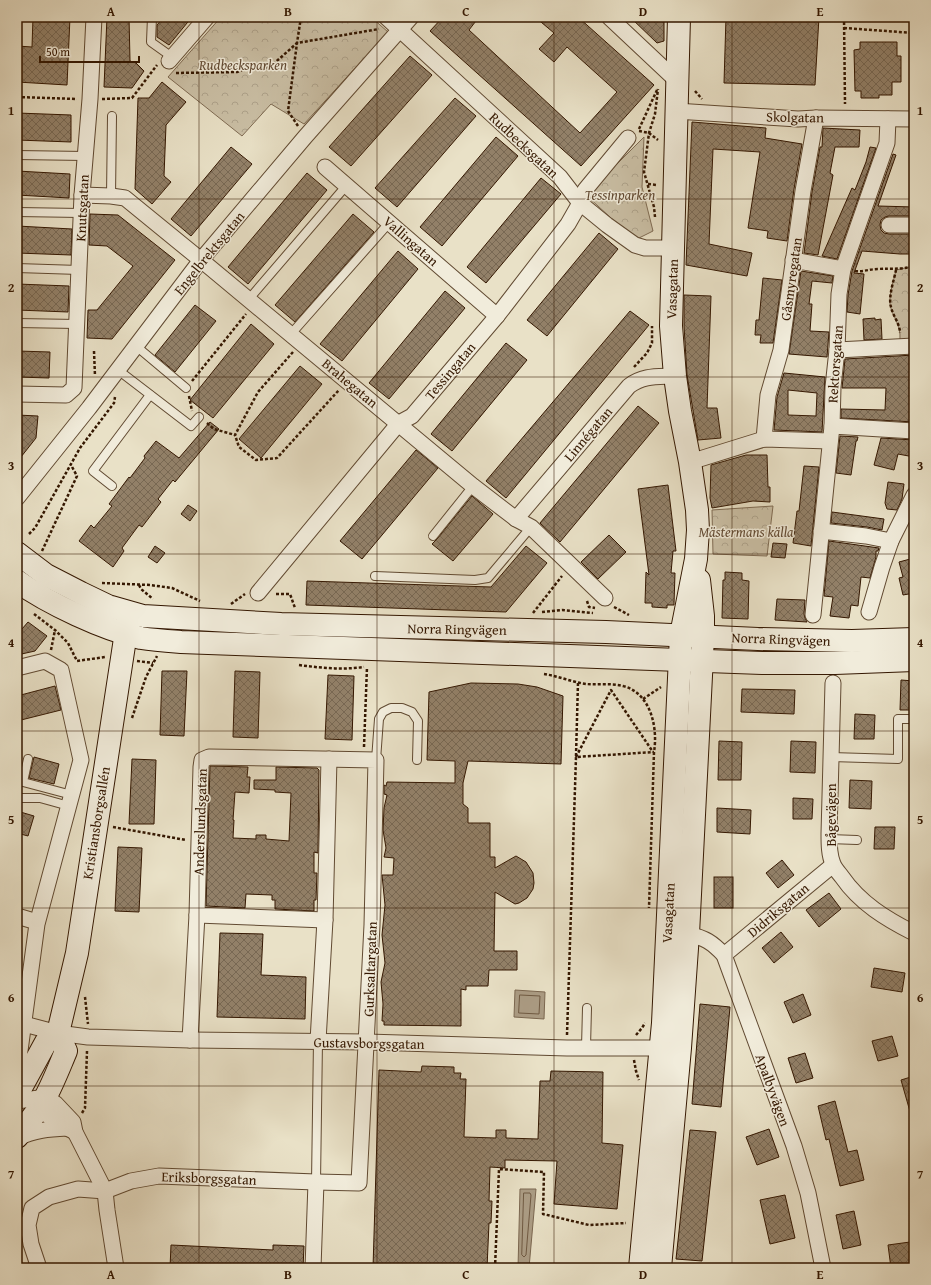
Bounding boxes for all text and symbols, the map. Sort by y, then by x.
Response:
text: A [107,2,116,21]
text: B [284,2,292,21]
text: C [462,2,470,21]
text: D [639,2,647,21]
text: E [817,2,824,21]
scale bar [40,38,139,64]
text: 50 m [46,43,70,60]
park label: Rudbecksparken [198,55,287,75]
text: 1 [8,101,14,120]
text: 1 [917,101,923,120]
street label: Skolgatan [766,106,824,128]
street label: Rudbecksgatan [485,107,563,183]
street label: Knutsgatan [70,174,94,242]
park label: Tessinparken [585,185,655,205]
street label: Engelbrektsgatan [169,207,249,299]
street label: Vallingatan [379,211,443,271]
street label: Gåsmyregatan [775,236,807,322]
street label: Vasagatan [661,258,683,319]
text: 2 [8,278,15,297]
text: 2 [917,278,924,297]
street label: Rektorsgatan [822,324,848,404]
street label: Tessingatan [420,338,480,404]
street label: Brahegatan [318,354,382,412]
street label: Linnégatan [559,402,617,466]
text: 3 [8,456,14,475]
text: 3 [917,456,923,475]
park label: Mästermans källa [698,522,794,542]
street label: Norra Ringvägen [407,618,507,640]
street label: Norra Ringvägen [731,627,831,651]
text: 4 [8,633,15,652]
text: 4 [917,633,924,652]
street label: Kristiansborgsallén [77,765,115,881]
street label: Anderslundsgatan [188,768,212,876]
street label: Bågevägen [821,783,841,847]
text: 5 [8,810,15,829]
text: 5 [917,810,924,829]
street label: Didriksgatan [743,878,813,942]
street label: Vasagatan [656,882,680,944]
street label: Gurksaltargatan [358,921,382,1017]
text: 6 [8,988,15,1007]
text: 6 [917,988,924,1007]
street label: Gustavsborgsgatan [313,1032,425,1054]
street label: Apalbyvägen [751,1051,795,1129]
text: 7 [8,1165,15,1184]
text: 7 [917,1165,924,1184]
street label: Eriksborgsgatan [161,1166,257,1190]
text: A [107,1265,116,1284]
text: B [284,1265,292,1284]
text: C [462,1265,470,1284]
text: D [639,1265,647,1284]
text: E [817,1265,824,1284]

